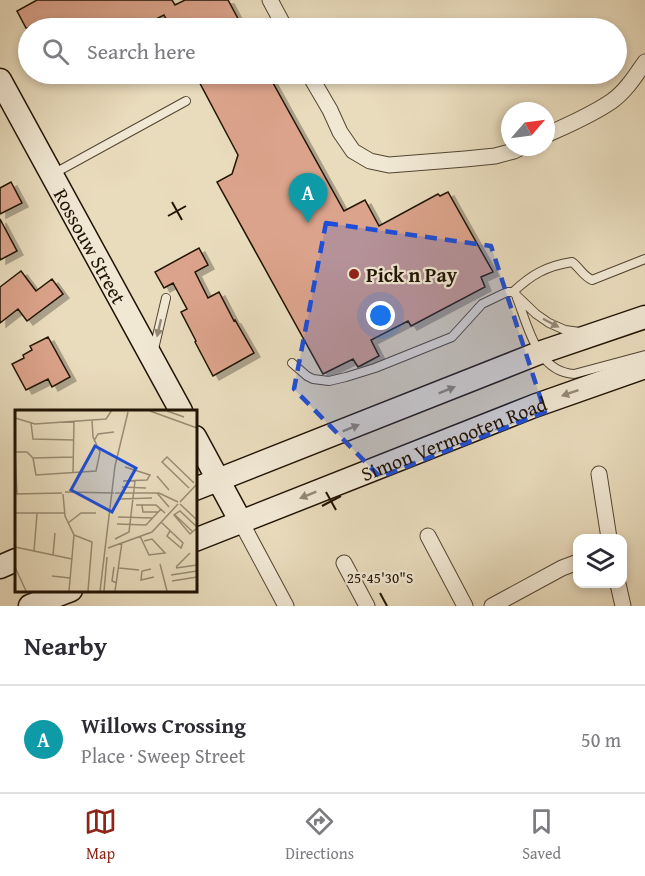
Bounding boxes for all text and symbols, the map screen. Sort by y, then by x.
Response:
search box [18,18,627,84]
icon: search [39,35,72,68]
text: Search here [87,35,196,67]
north arrow [501,102,555,156]
pin: A [288,174,328,223]
street label: Rossouw Street [47,183,134,309]
place label: Pick n Pay [366,260,458,289]
marker: Pick n Pay [347,267,361,281]
your location [366,301,395,330]
one-way arrow [543,318,560,328]
one-way arrow [154,319,163,338]
one-way arrow [439,385,457,395]
street label: Simon Vermooten Road [356,388,551,488]
one-way arrow [561,389,579,399]
inset map [15,410,196,591]
one-way arrow [343,423,361,433]
one-way arrow [299,491,317,500]
map controls [573,534,627,588]
button: layers [573,534,627,588]
text: 25°45'30"S [347,567,413,588]
text: Nearby [24,626,107,665]
text: Willows Crossing [81,709,246,741]
text: A [37,725,50,754]
text: 50 m [581,725,621,754]
text: Place · Sweep Street [81,741,245,770]
tab: Map [84,805,117,865]
tab: Directions [285,805,354,865]
tab: Saved [522,805,561,865]

